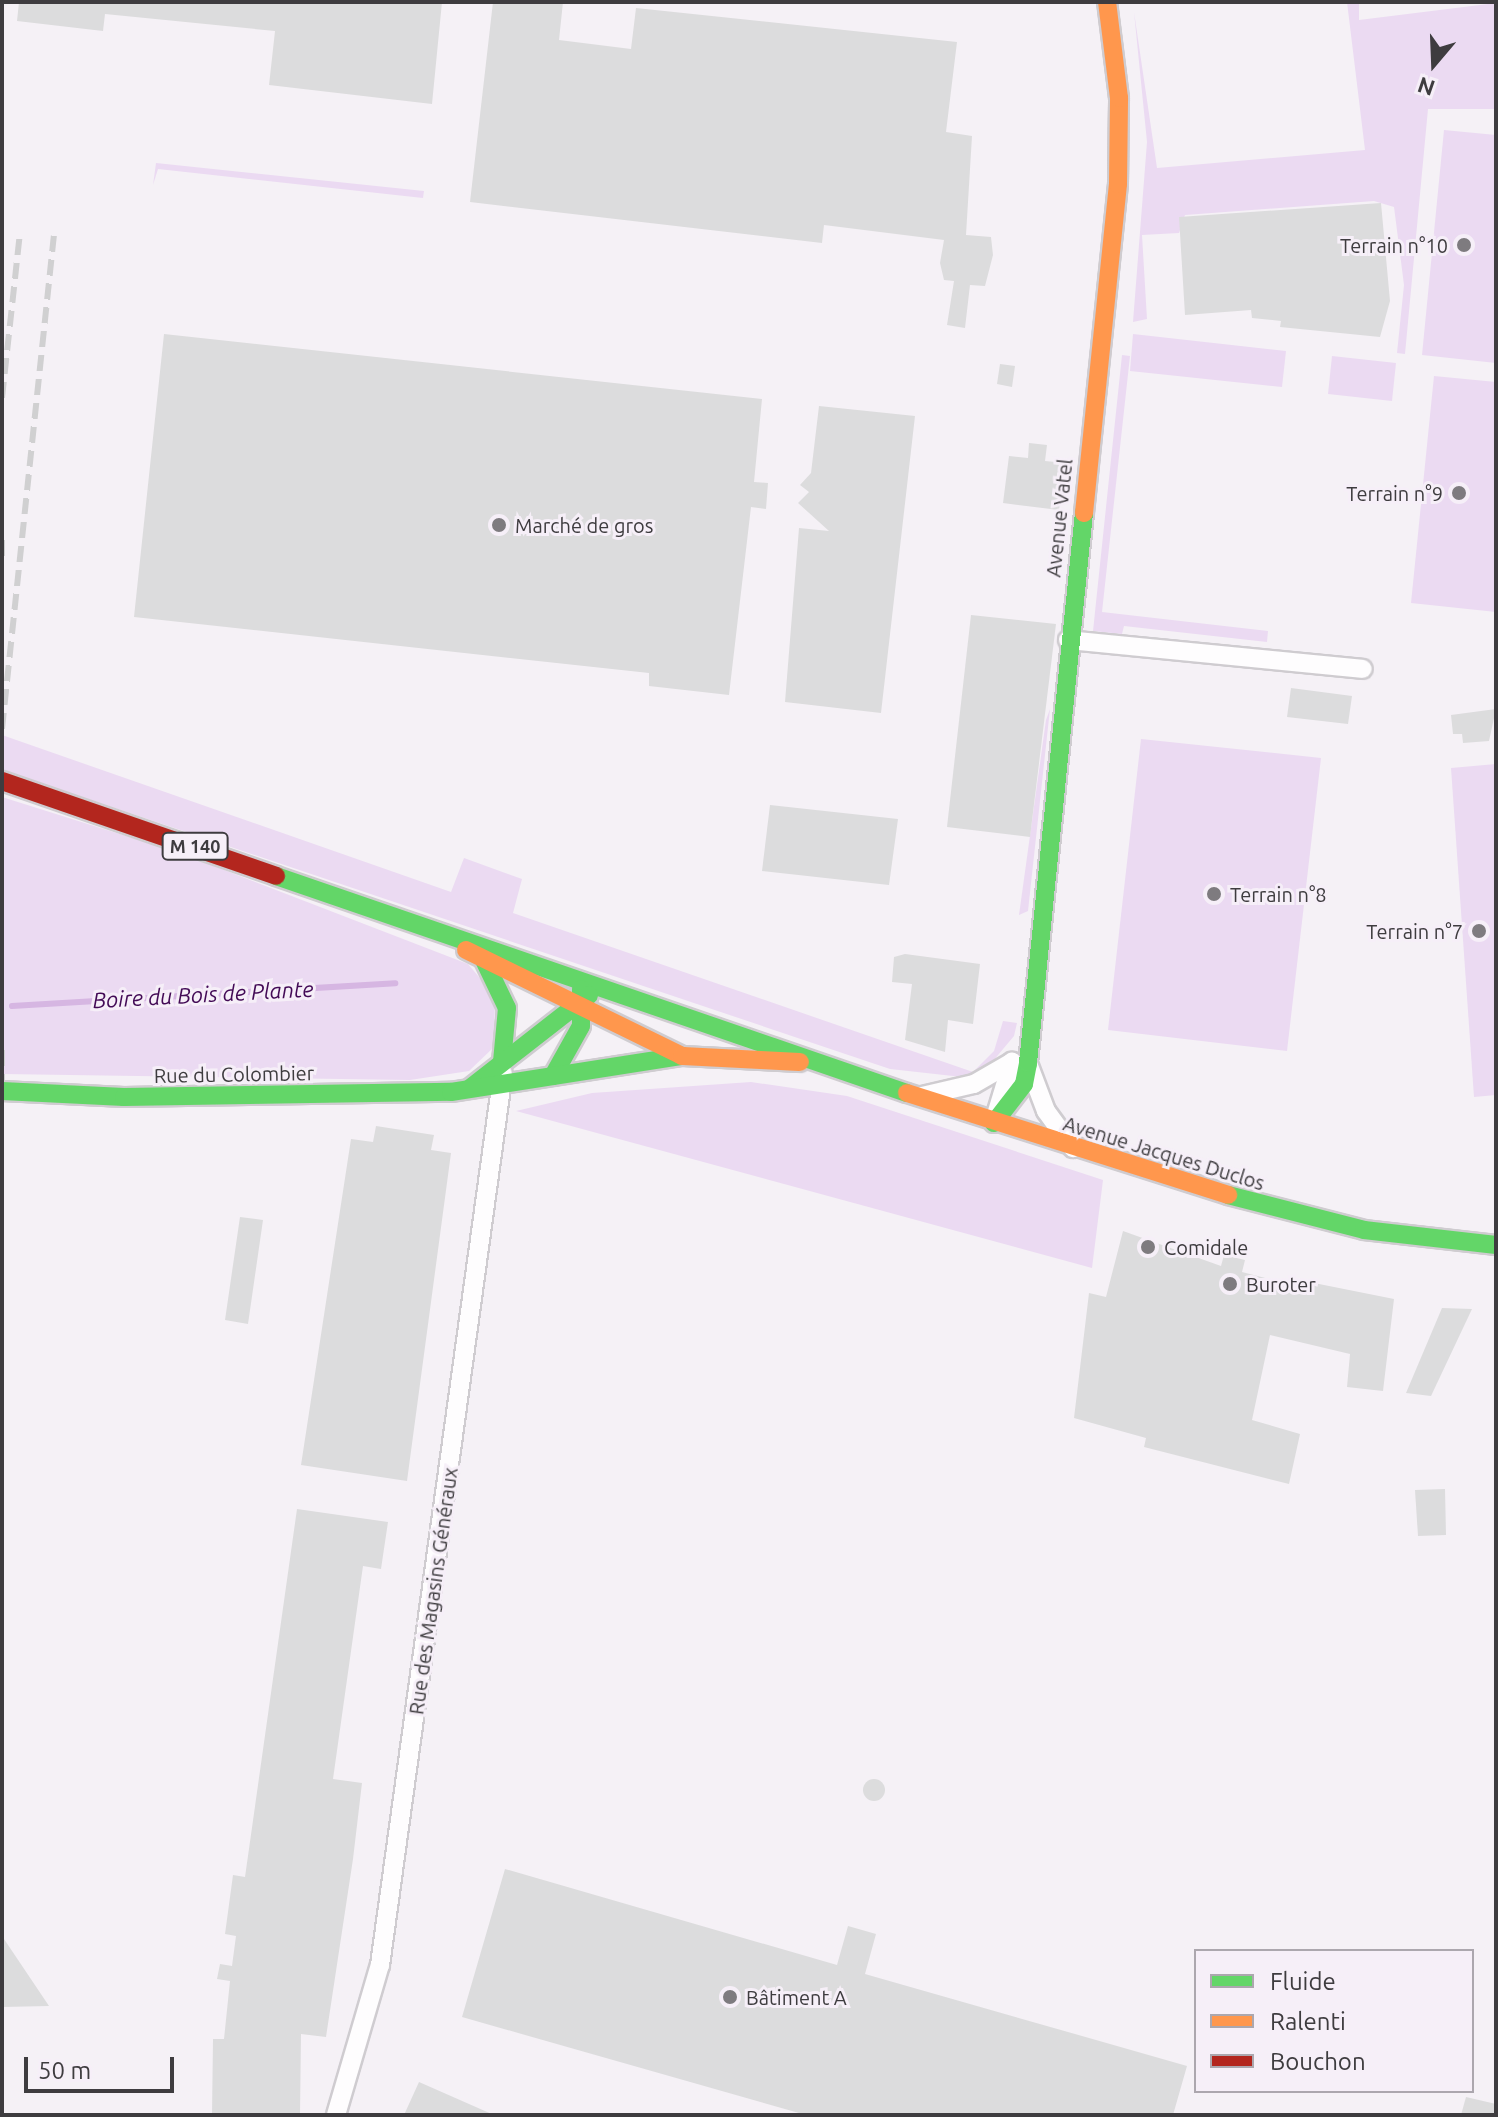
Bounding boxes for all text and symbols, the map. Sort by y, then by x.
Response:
north arrow [1394,24,1474,104]
text: N [1414,73,1438,102]
place label: Terrain n°10 [1340,233,1448,257]
marker: Terrain n°10 [1455,236,1473,254]
street label: Avenue Vatel [1041,458,1077,578]
place label: Terrain n°9 [1346,481,1443,505]
marker: Terrain n°9 [1450,484,1468,502]
place label: Marché de gros [515,513,653,537]
marker: Marché de gros [490,516,508,534]
road number: M 140 [161,832,229,860]
place label: Terrain n°8 [1230,882,1327,906]
marker: Terrain n°8 [1205,885,1223,903]
place label: Terrain n°7 [1366,919,1463,943]
marker: Terrain n°7 [1470,922,1488,940]
water label: Boire du Bois de Plante [92,975,314,1013]
street label: Rue du Colombier [154,1061,314,1087]
street label: Avenue Jacques Duclos [1060,1111,1268,1195]
place label: Comidale [1164,1235,1248,1259]
marker: Comidale [1139,1238,1157,1256]
place label: Buroter [1246,1272,1316,1296]
marker: Buroter [1221,1275,1239,1293]
street label: Rue des Magasins Généraux [404,1466,462,1716]
legend [1194,1949,1474,2093]
text: Fluide [1270,1968,1336,1995]
place label: Bâtiment A [746,1985,847,2009]
marker: Bâtiment A [721,1988,739,2006]
text: Ralenti [1270,2008,1346,2035]
scale bar [28,2041,178,2091]
text: Bouchon [1270,2048,1366,2075]
text: 50 m [38,2057,91,2084]

